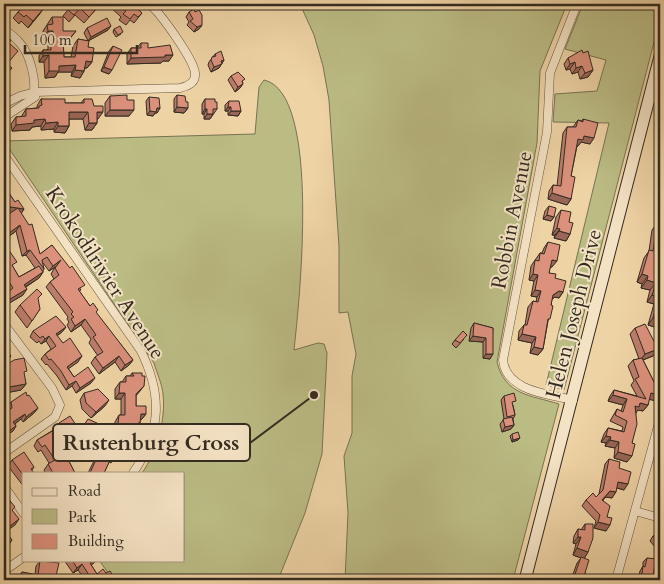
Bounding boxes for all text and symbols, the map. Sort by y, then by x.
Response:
scale bar [25,22,138,54]
text: 100 m [32,30,72,50]
street label: Robbin Avenue [484,149,540,291]
street label: Krokodilrivier Avenue [38,181,172,365]
street label: Helen Joseph Drive [539,226,609,402]
callout: Rustenburg Cross [53,424,250,461]
text: Rustenburg Cross [63,428,239,458]
legend [22,472,185,562]
text: Road [68,481,101,501]
text: Park [68,507,97,527]
text: Building [68,531,124,551]

